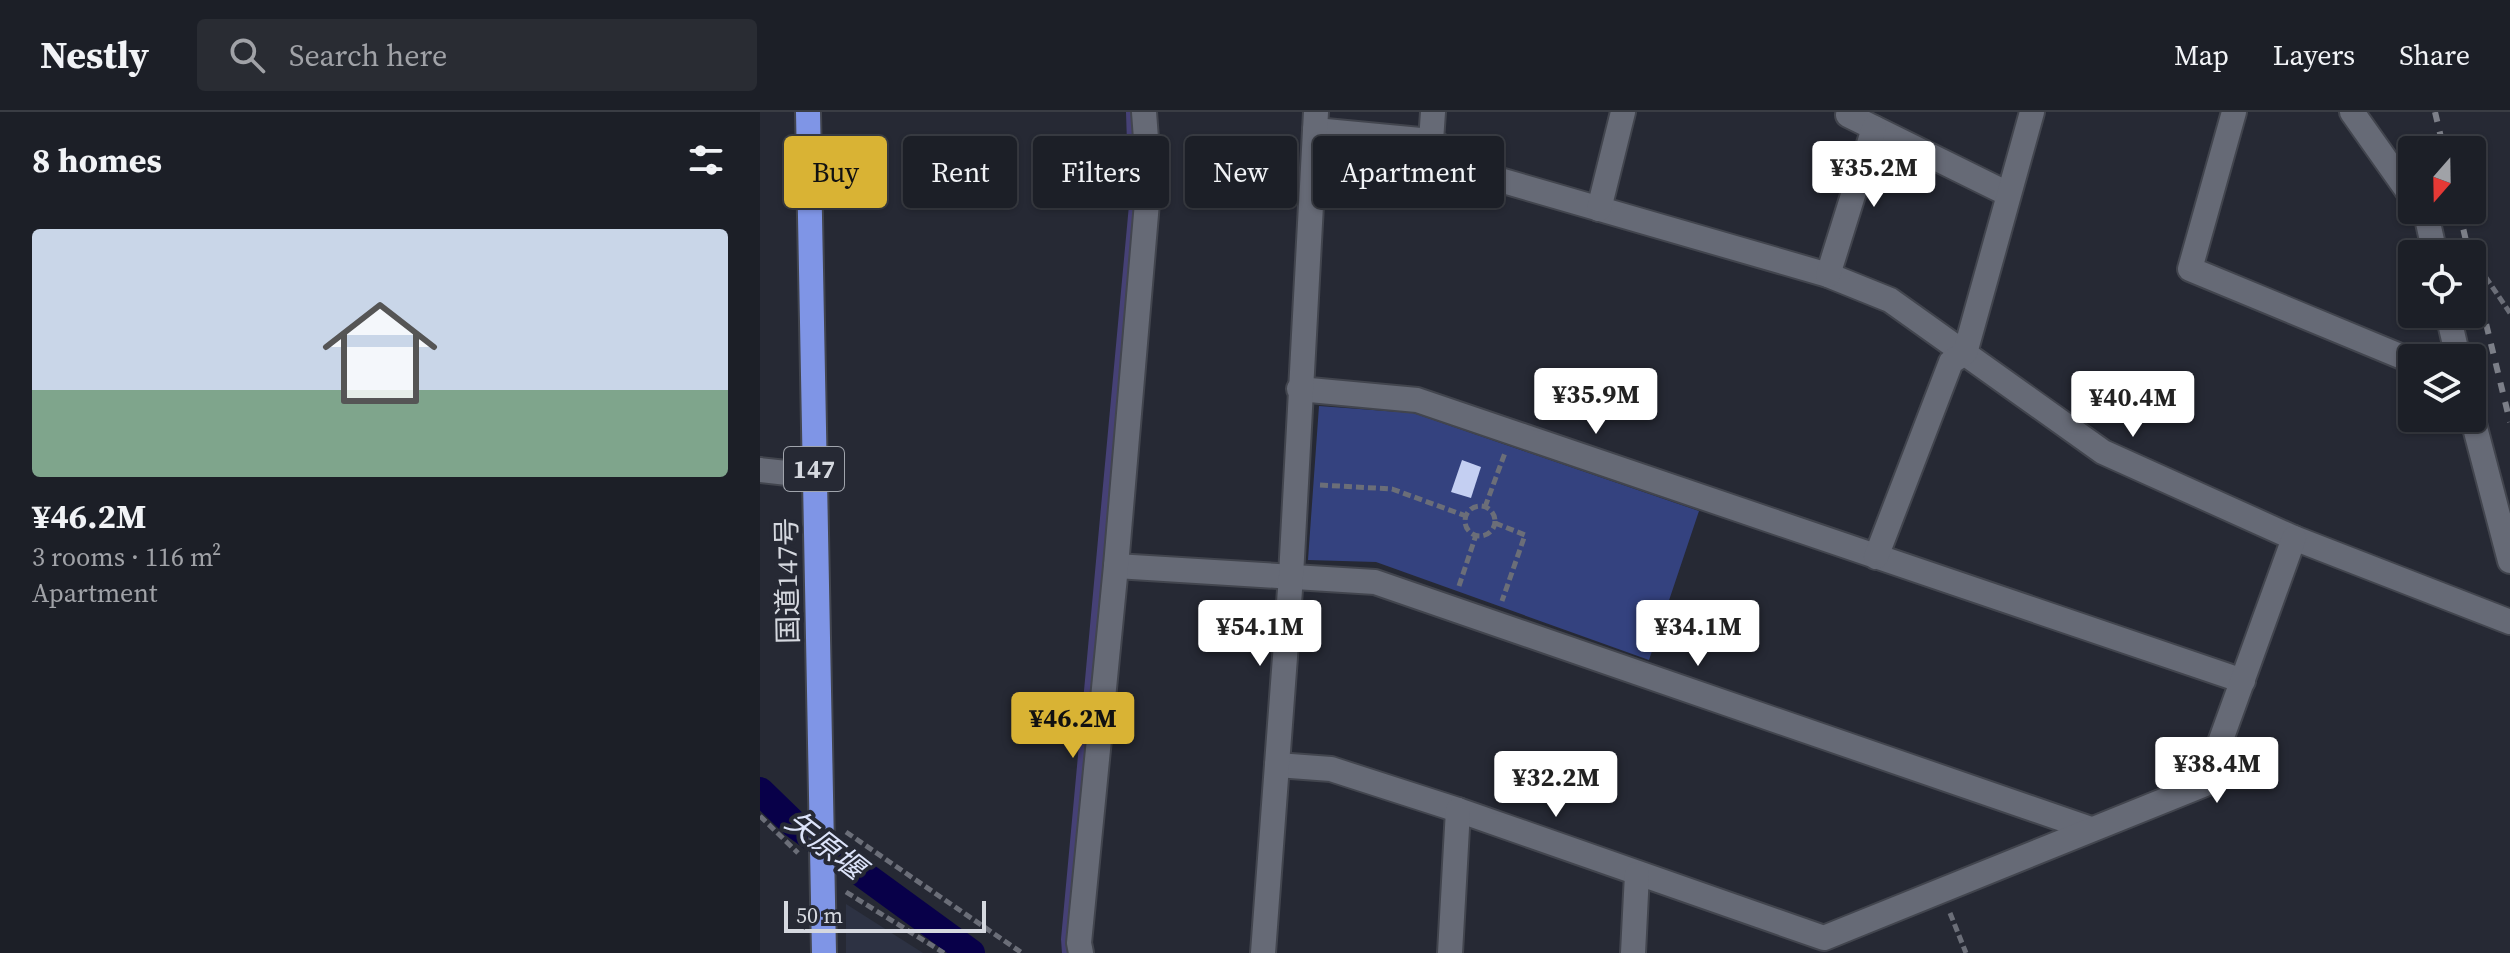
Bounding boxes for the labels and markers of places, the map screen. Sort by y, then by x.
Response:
pin: ¥35.2M [1809,141,1939,209]
pin: ¥35.9M [1531,368,1661,436]
pin: ¥40.4M [2068,371,2198,439]
pin: ¥54.1M [1195,600,1325,668]
pin: ¥34.1M [1633,600,1763,668]
pin: ¥46.2M [1008,692,1138,760]
pin: ¥38.4M [2152,737,2282,805]
pin: ¥32.2M [1491,751,1621,819]

